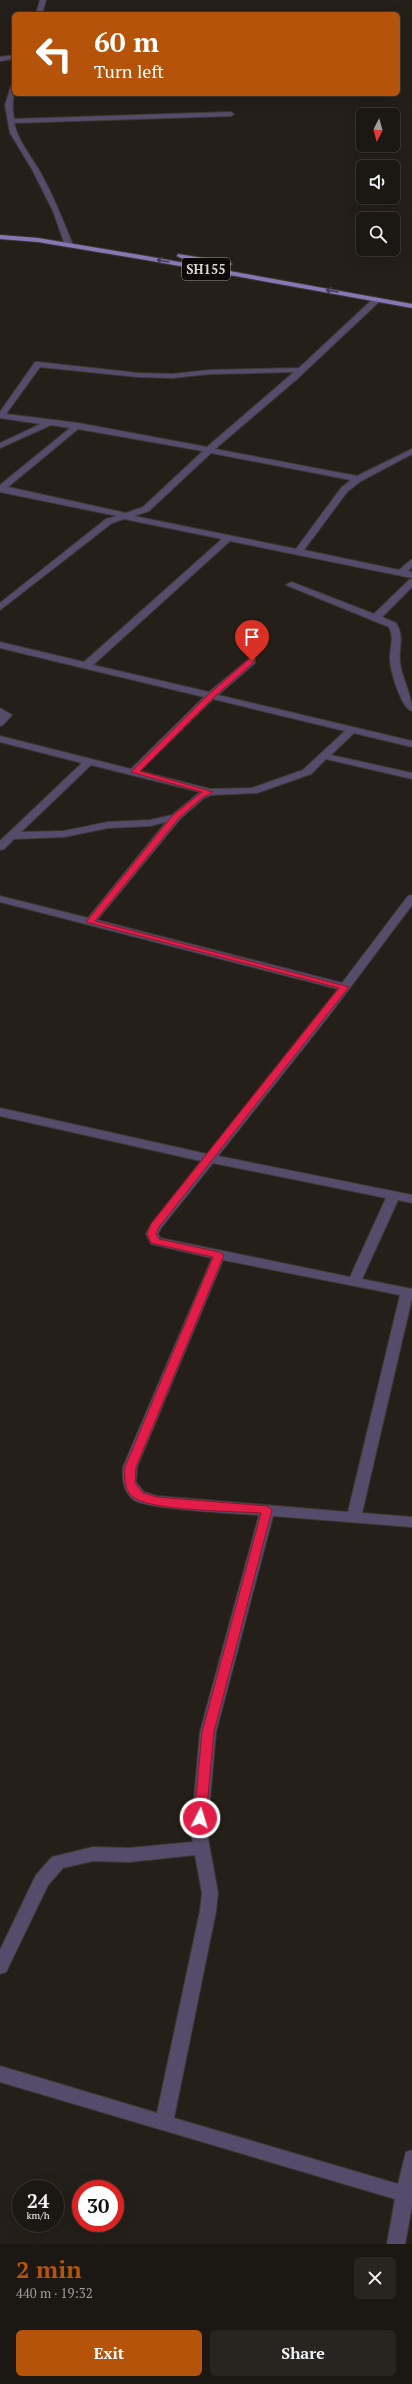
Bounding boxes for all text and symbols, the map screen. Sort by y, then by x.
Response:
text: 60 m [94,23,159,60]
icon: left [28,28,80,80]
text: Turn left [94,59,164,83]
north arrow [356,108,400,152]
map controls [356,108,400,256]
button: sound [356,160,400,204]
button: search [356,212,400,256]
one-way arrow [157,257,170,265]
road number: SH155 [182,258,230,280]
one-way arrow [326,287,339,295]
pin [235,620,269,661]
icon: arrive [241,626,263,648]
position arrow [179,1797,221,1839]
speed limit sign: 30 [72,2180,124,2232]
text: 24 [27,2187,49,2214]
text: km/h [26,2209,50,2222]
text: 2 min [16,2253,82,2285]
button: close [354,2257,396,2299]
text: 440 m · 19:32 [16,2284,93,2302]
button: Exit [16,2330,202,2376]
button: Share [210,2330,396,2376]

